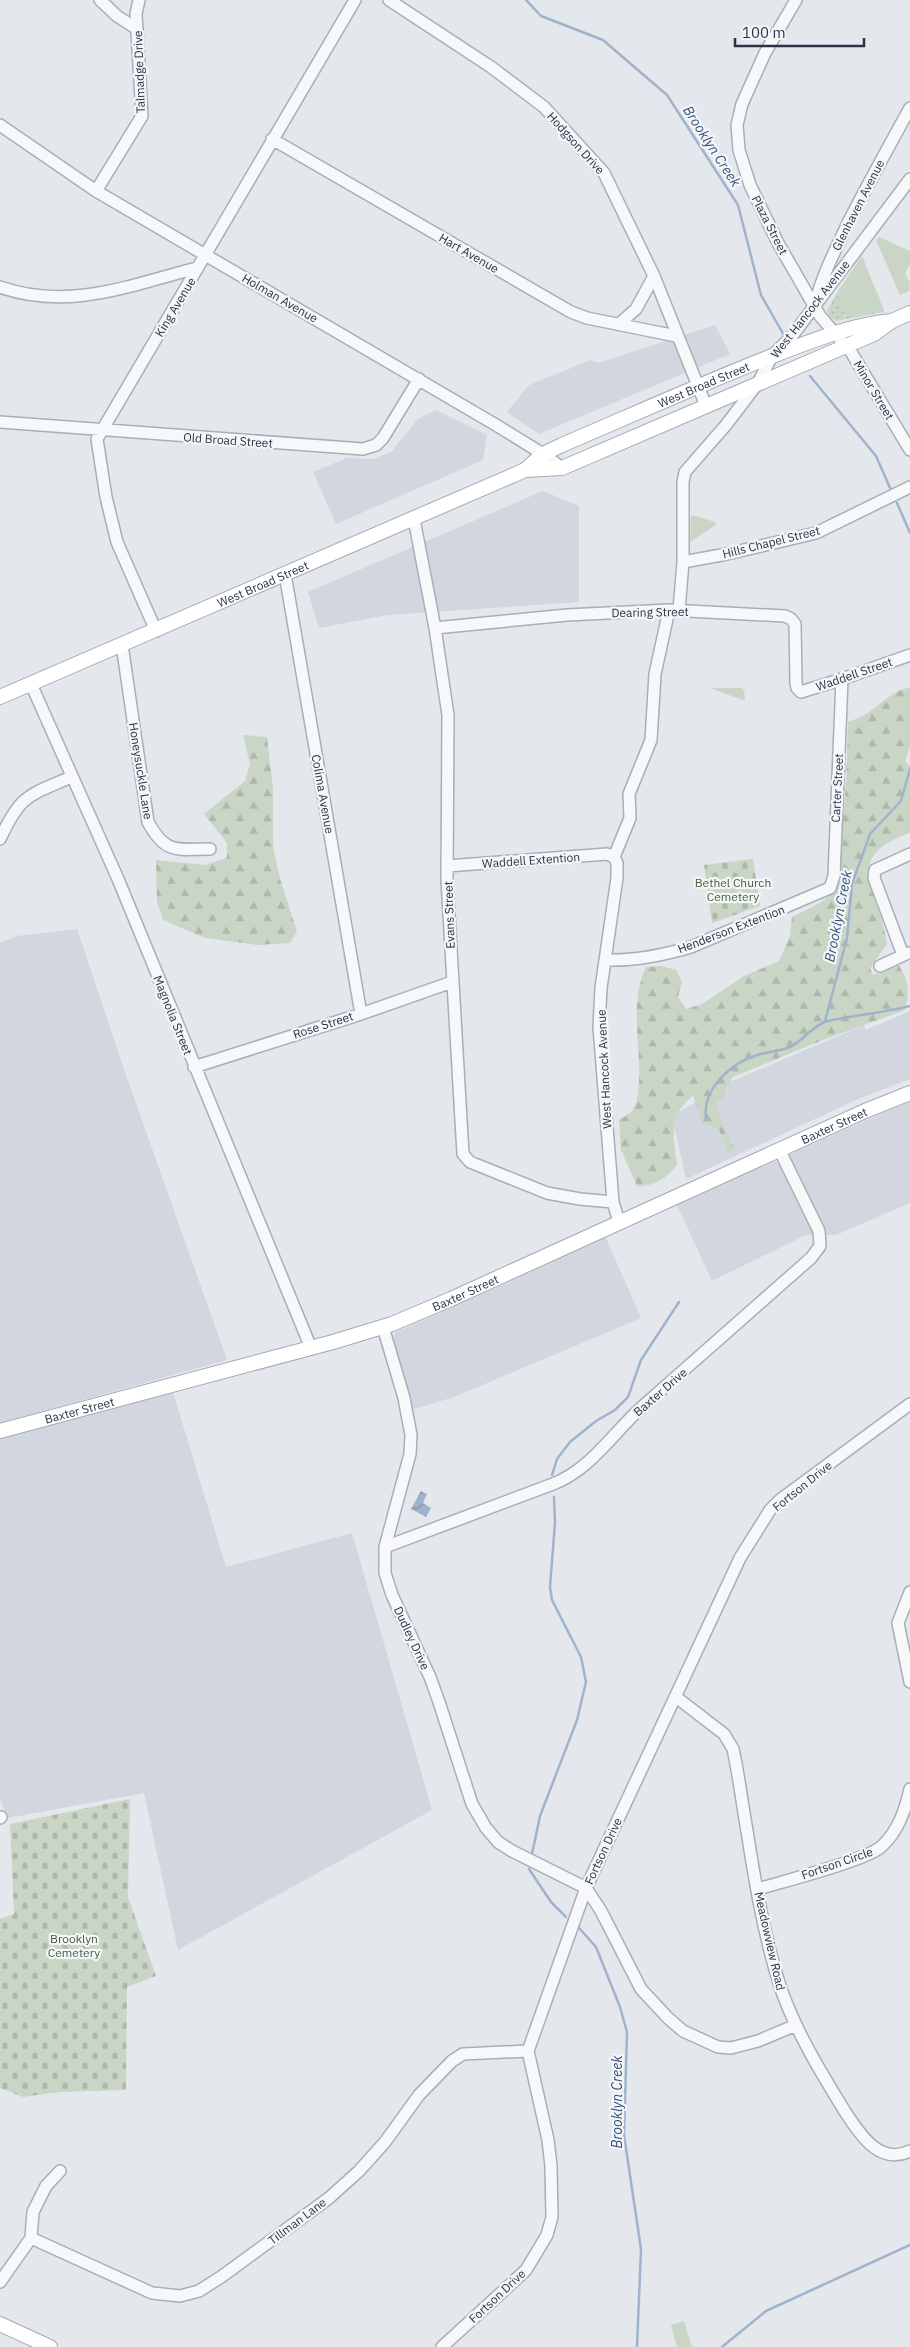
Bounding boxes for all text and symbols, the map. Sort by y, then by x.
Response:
scale bar [735,15,864,47]
text: 100 m [742,23,786,42]
street label: Talmadge Drive [130,30,148,114]
water label: Brooklyn Creek [679,102,745,191]
street label: Hodgson Drive [544,109,608,178]
street label: Glenhaven Avenue [829,157,888,253]
street label: Plaza Street [749,193,791,257]
street label: Hart Avenue [436,230,502,276]
street label: West Hancock Avenue [767,257,853,361]
street label: Holman Avenue [239,270,321,326]
street label: King Avenue [151,274,199,339]
street label: West Broad Street [655,358,751,410]
street label: Minor Street [850,358,898,422]
street label: Old Broad Street [183,429,273,451]
street label: Hills Chapel Street [721,523,821,561]
street label: West Broad Street [215,557,311,610]
street label: Dearing Street [611,604,689,620]
street label: Waddell Street [814,654,894,694]
street label: Honeysuckle Lane [126,721,156,821]
street label: Colima Avenue [309,753,337,835]
street label: Carter Street [828,753,846,823]
street label: Waddell Extention [482,849,580,871]
water label: Brooklyn Creek [820,868,856,963]
park label: Bethel Church Cemetery [695,875,771,904]
street label: Evans Street [440,881,458,949]
street label: Henderson Extention [675,902,787,956]
street label: Magnolia Street [150,973,196,1057]
street label: Rose Street [291,1008,355,1042]
street label: West Hancock Avenue [593,1009,615,1129]
street label: Baxter Street [798,1104,869,1147]
street label: Baxter Street [430,1271,501,1314]
street label: Baxter Drive [630,1364,690,1419]
street label: Baxter Street [43,1393,116,1426]
street label: Fortson Drive [769,1457,835,1514]
street label: Dudley Drive [391,1604,433,1672]
street label: Fortson Drive [581,1815,625,1887]
street label: Fortson Circle [799,1844,875,1882]
street label: Meadowview Road [751,1890,789,1992]
park label: Brooklyn Cemetery [48,1931,100,1960]
water label: Brooklyn Creek [608,2055,626,2149]
street label: Tillman Lane [265,2194,329,2248]
street label: Fortson Drive [466,2266,529,2326]

